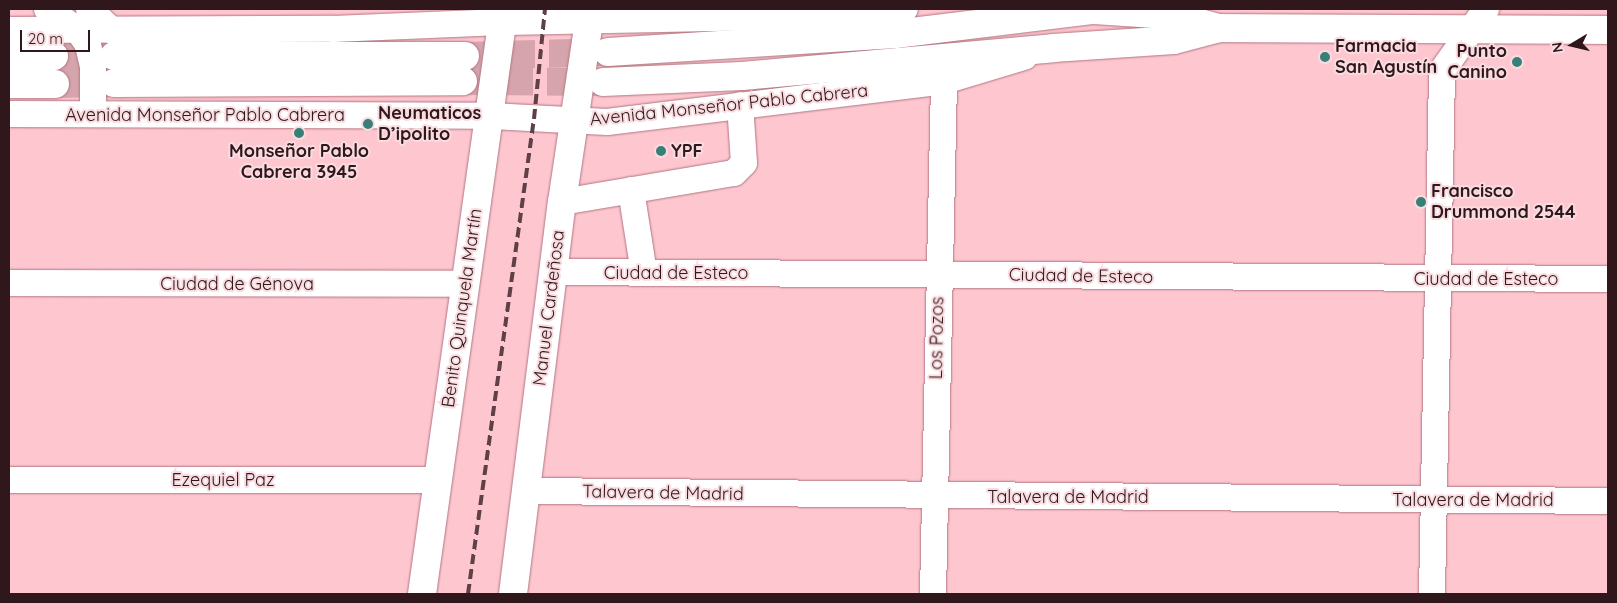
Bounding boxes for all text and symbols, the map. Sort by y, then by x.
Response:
scale bar [22,20,92,52]
north arrow [1547,20,1597,70]
text: 20 m [28,29,63,48]
place label: Farmacia San Agustín [1335,36,1437,78]
place label: Punto Canino [1447,41,1507,84]
text: N [1547,41,1567,54]
marker: Farmacia San Agustín [1319,51,1331,63]
marker: Punto Canino [1511,56,1523,68]
street label: Avenida Monseñor Pablo Cabrera [589,80,869,130]
place label: Neumaticos D’ipolito [378,103,481,146]
street label: Avenida Monseñor Pablo Cabrera [65,104,345,126]
marker: Neumaticos D’ipolito [362,118,374,130]
marker: Monseñor Pablo Cabrera 3945 [293,127,305,139]
place label: YPF [671,140,703,162]
place label: Monseñor Pablo Cabrera 3945 [229,141,369,183]
marker: YPF [655,145,667,157]
place label: Francisco Drummond 2544 [1431,181,1576,223]
marker: Francisco Drummond 2544 [1415,196,1427,208]
street label: Benito Quinquela Martín [437,207,487,409]
street label: Manuel Cardeñosa [529,229,569,387]
street label: Ciudad de Esteco [604,262,748,284]
street label: Ciudad de Esteco [1009,264,1153,288]
street label: Ciudad de Esteco [1414,268,1558,290]
street label: Ciudad de Génova [160,273,314,295]
street label: Los Pozos [925,296,949,380]
street label: Ezequiel Paz [171,469,275,491]
street label: Talavera de Madrid [582,481,744,505]
street label: Talavera de Madrid [987,486,1149,508]
street label: Talavera de Madrid [1392,489,1554,511]

